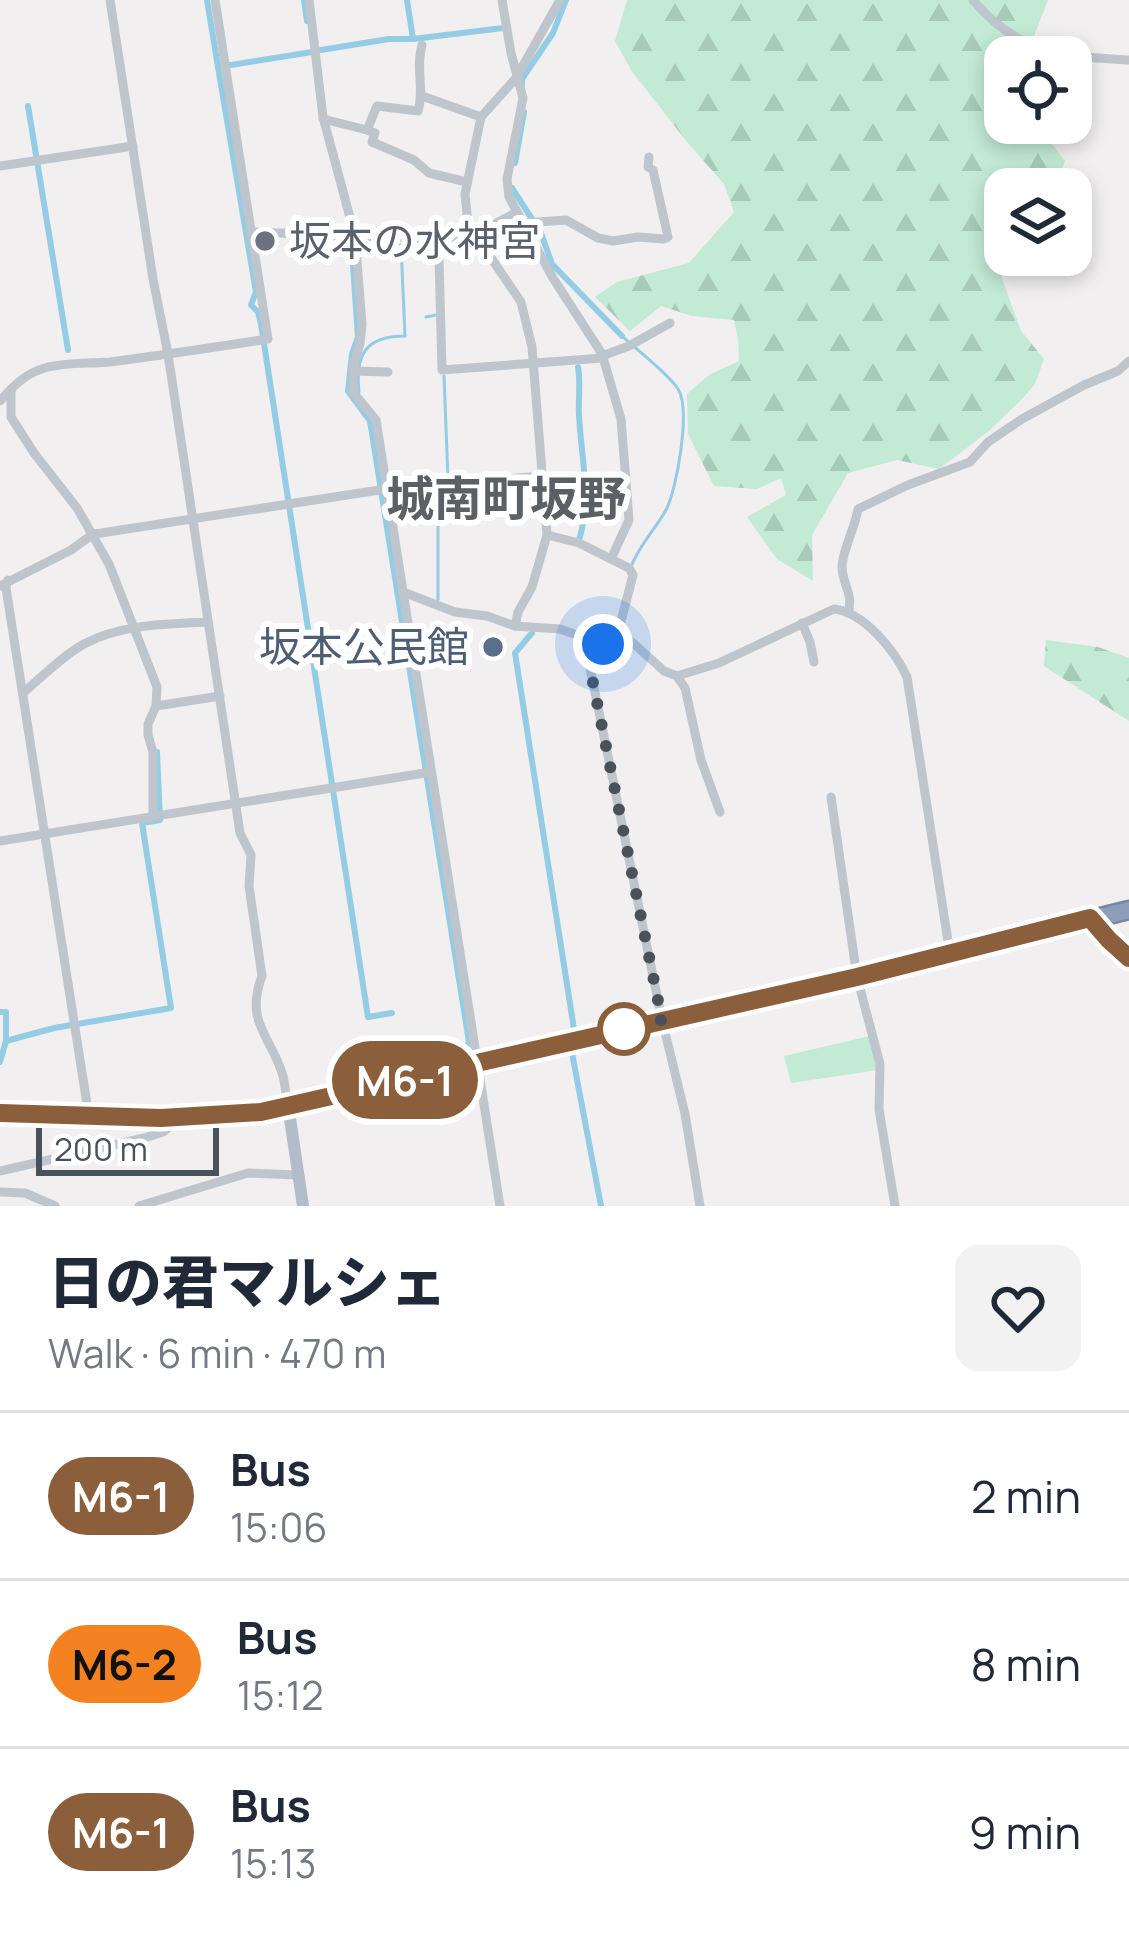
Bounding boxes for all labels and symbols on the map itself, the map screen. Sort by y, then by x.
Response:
place label: 坂本の水神宮 [289,211,541,269]
marker: 坂本の水神宮 [252,228,278,254]
district label: 城南町坂野 [386,465,626,530]
your location [573,614,633,674]
place label: 坂本公民館 [259,617,469,675]
marker: 坂本公民館 [480,634,506,660]
unlabelled marker [599,1004,649,1054]
line badge: M6-1 [321,1041,489,1119]
scale bar [36,1122,219,1175]

